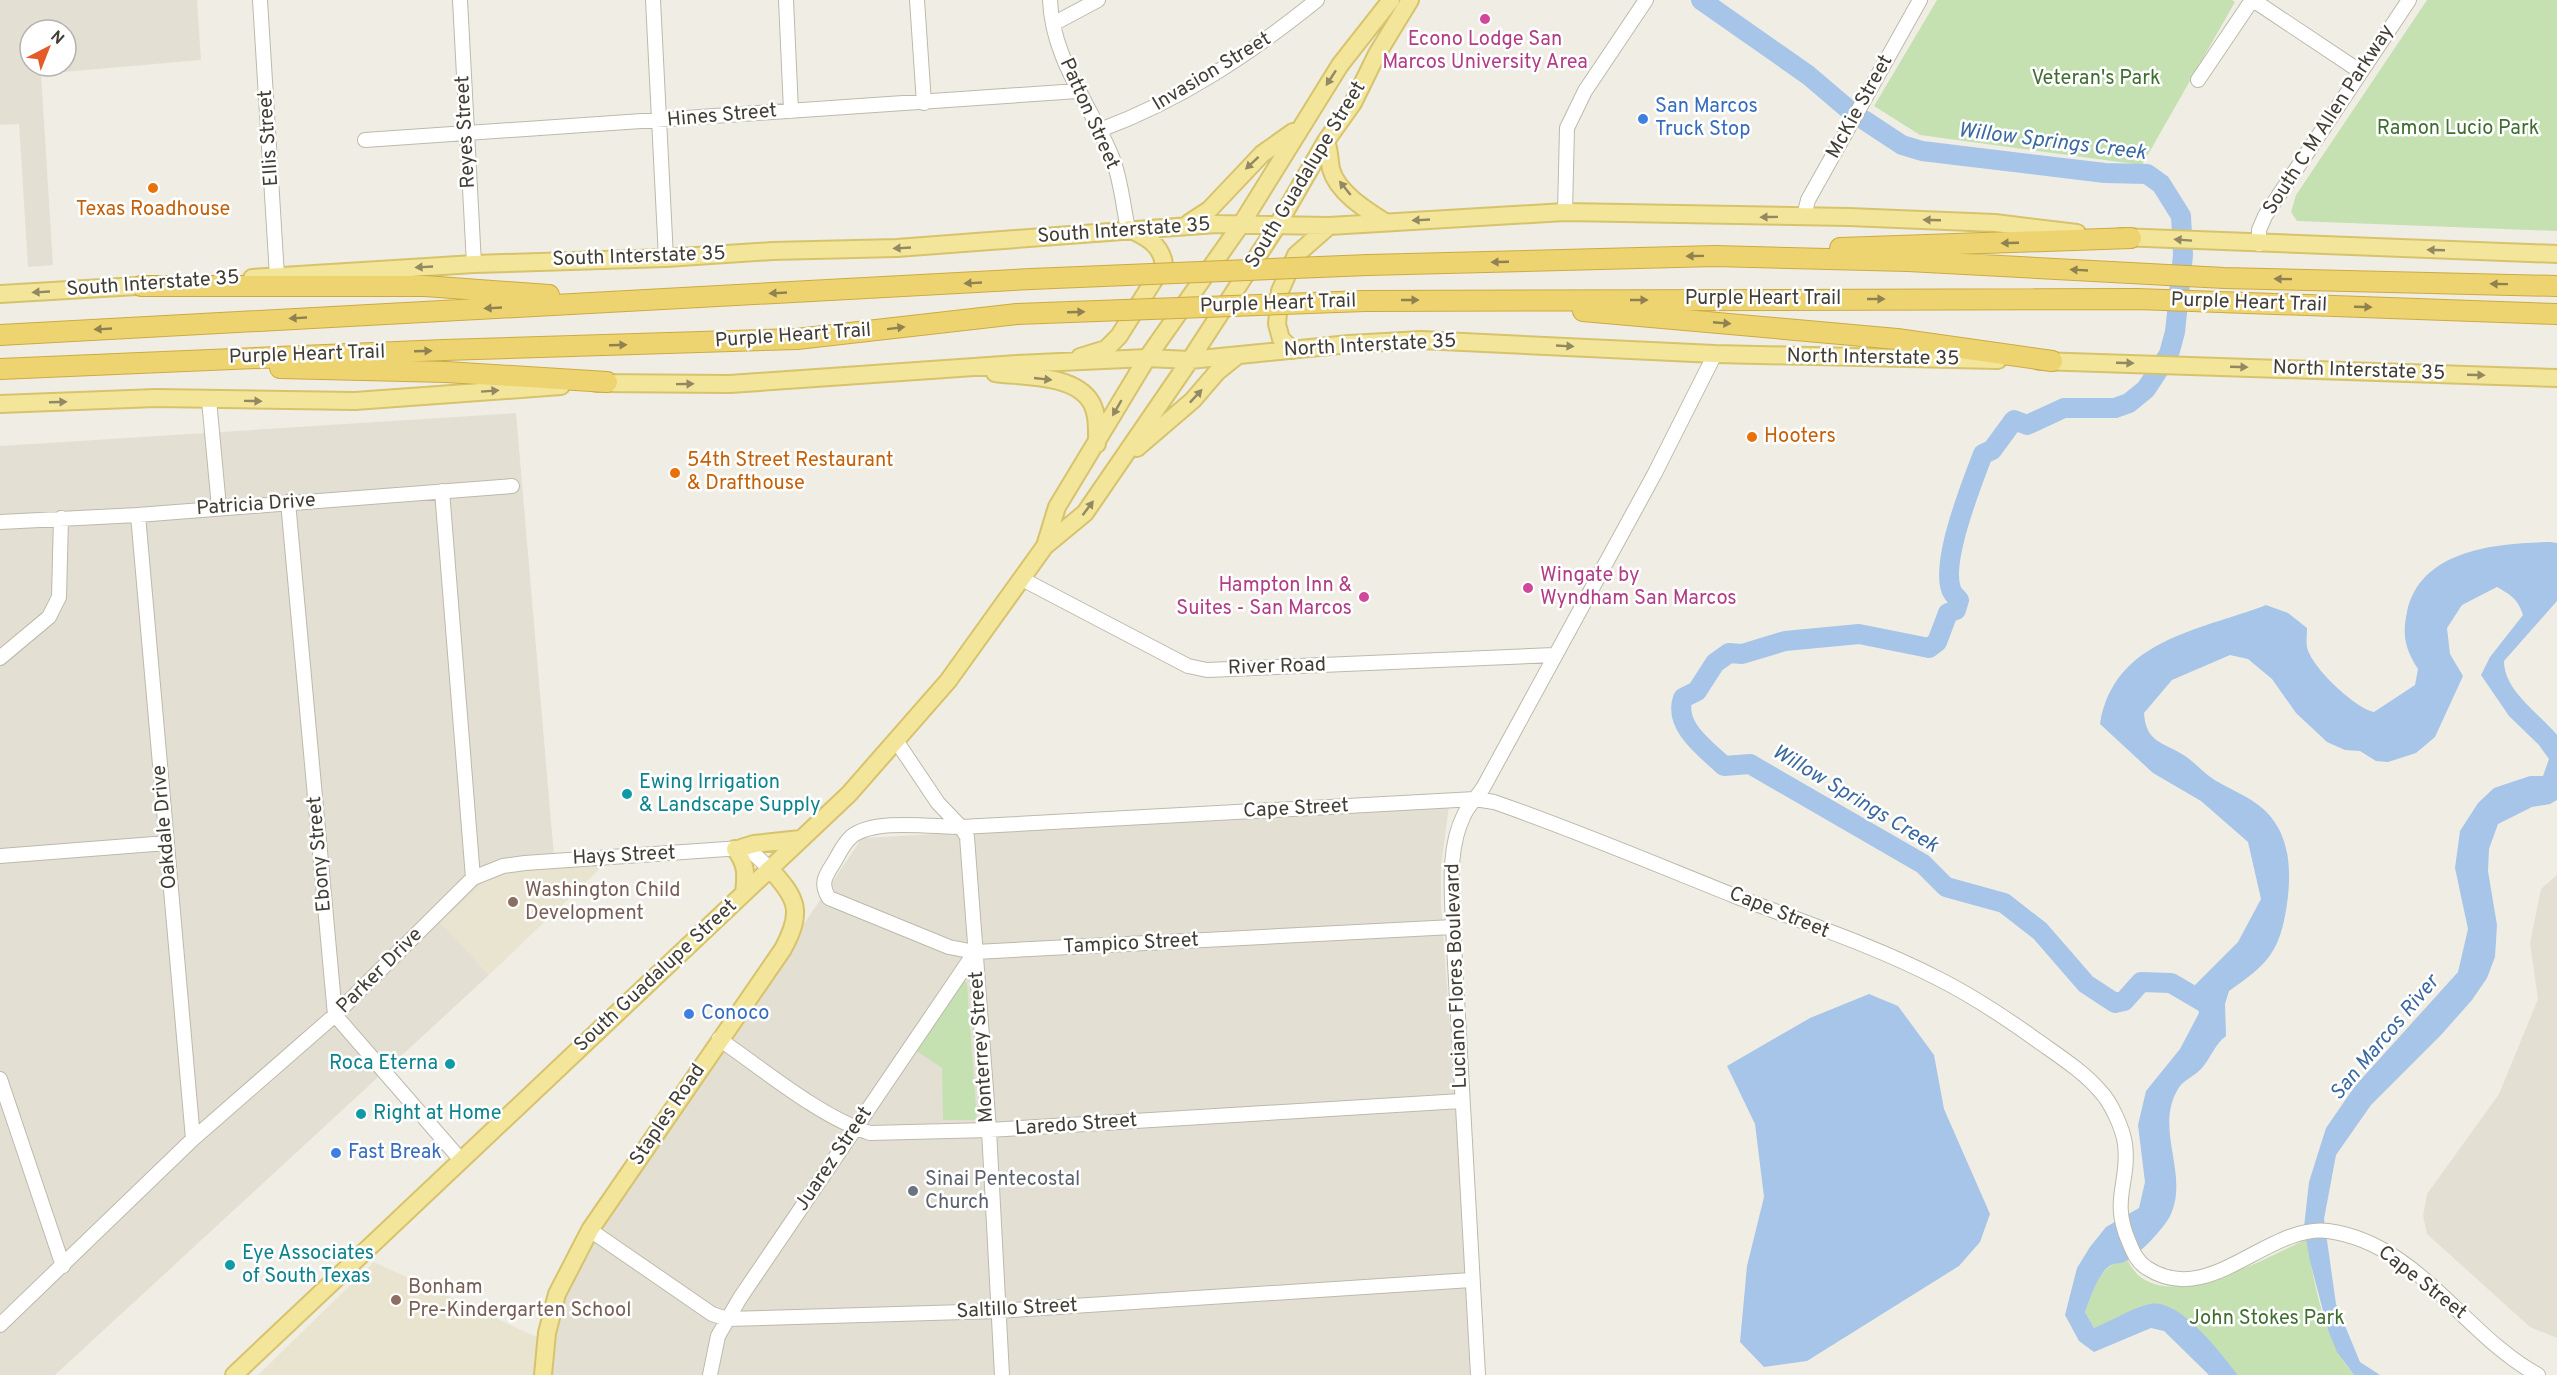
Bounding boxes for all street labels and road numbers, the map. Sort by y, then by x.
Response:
street label: South C M Allen Parkway [2258,20,2400,220]
street label: Invasion Street [1148,26,1276,118]
street label: McKie Street [1821,50,1899,164]
street label: Patton Street [1053,54,1125,174]
street label: Reyes Street [450,75,482,189]
street label: South Guadalupe Street [1240,77,1372,273]
street label: Ellis Street [253,89,285,187]
street label: Hines Street [666,98,778,134]
street label: South Interstate 35 [1036,212,1212,250]
street label: South Interstate 35 [552,241,726,273]
street label: South Interstate 35 [65,265,241,303]
street label: Purple Heart Trail [1685,286,1841,312]
street label: Purple Heart Trail [2170,287,2328,319]
street label: Purple Heart Trail [1199,288,1357,320]
street label: Purple Heart Trail [714,318,872,354]
street label: North Interstate 35 [1283,328,1457,364]
street label: Purple Heart Trail [228,339,386,371]
street label: North Interstate 35 [1786,343,1960,373]
street label: North Interstate 35 [2272,355,2446,387]
street label: Patricia Drive [195,488,317,522]
street label: River Road [1227,652,1327,682]
street label: Oakdale Drive [147,764,183,890]
street label: Cape Street [1242,793,1350,825]
street label: Ebony Street [302,795,338,913]
street label: Hays Street [572,840,676,872]
street label: Luciano Flores Boulevard [1440,863,1474,1089]
street label: Cape Street [1725,881,1833,945]
street label: South Guadalupe Street [569,894,743,1058]
street label: Parker Drive [331,922,429,1020]
street label: Tampico Street [1063,927,1199,961]
street label: Monterrey Street [964,970,1000,1124]
street label: Staples Road [624,1059,712,1171]
street label: Juarez Street [789,1102,879,1216]
street label: Laredo Street [1014,1108,1138,1142]
street label: Cape Street [2372,1240,2472,1326]
street label: Saltillo Street [956,1293,1078,1325]

